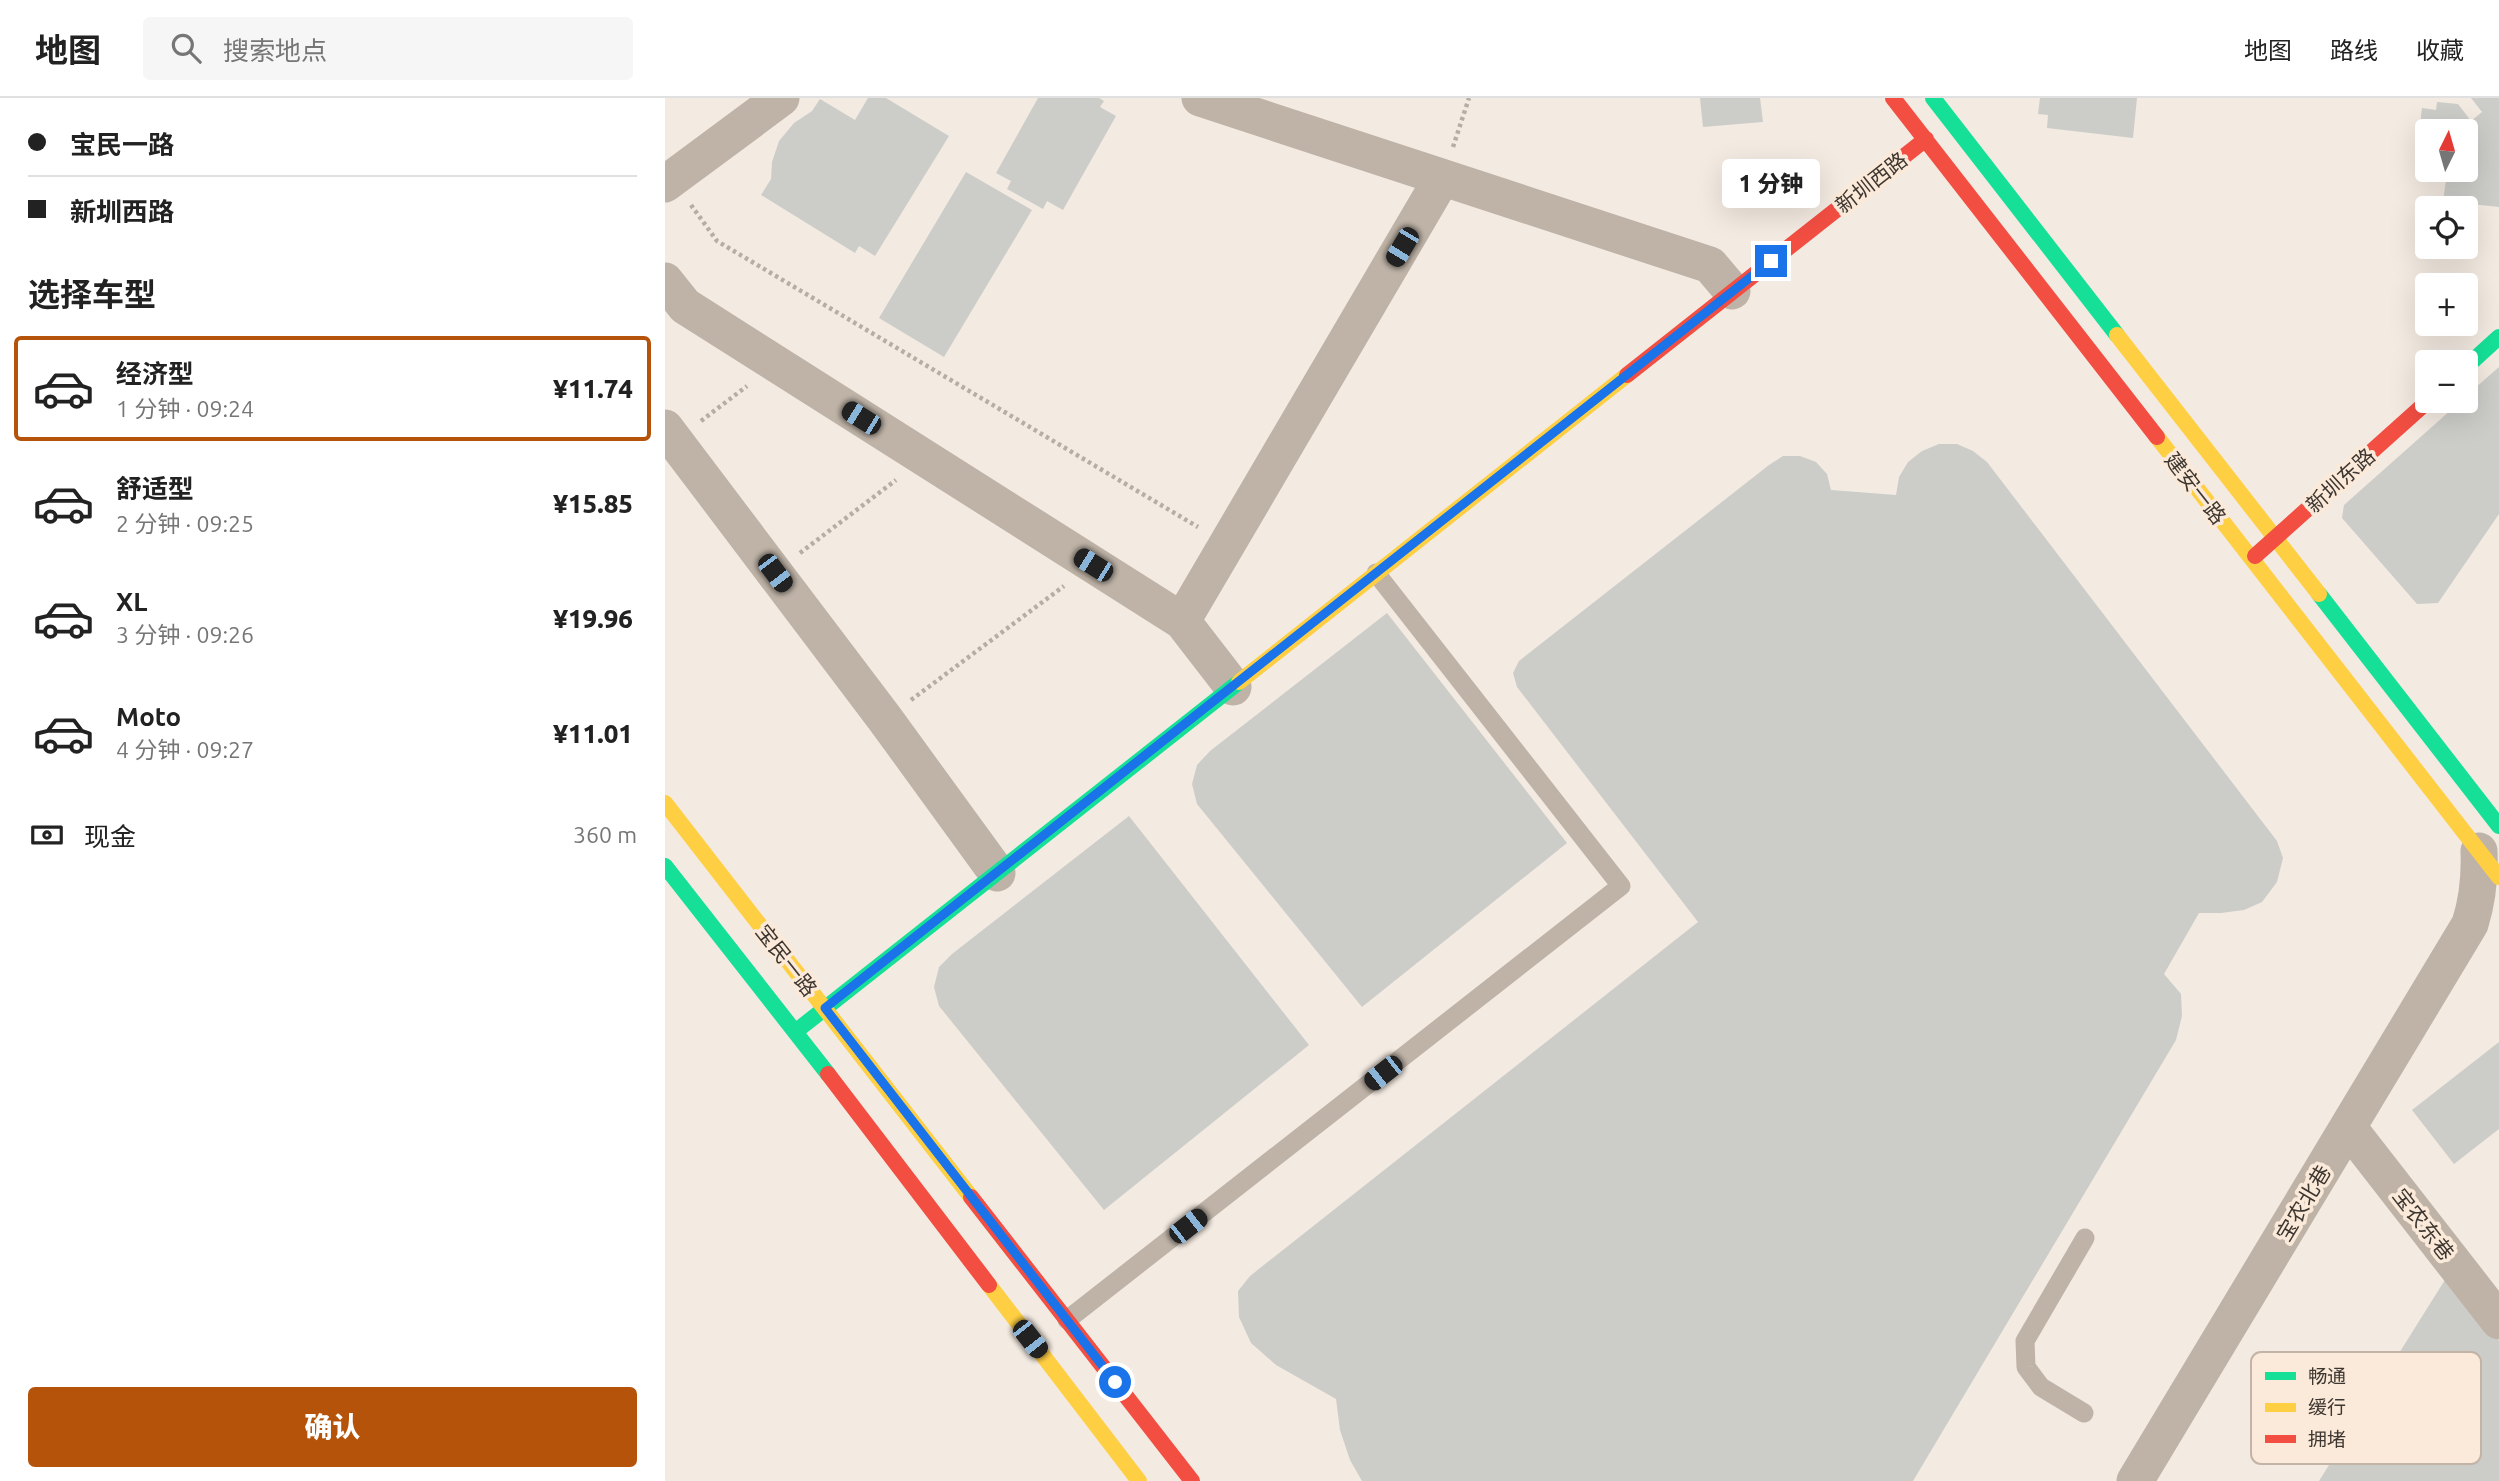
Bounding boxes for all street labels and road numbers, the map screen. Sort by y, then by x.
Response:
street label: 新圳西路 [1831,147,1911,217]
street label: 新圳东路 [2301,443,2379,517]
street label: 建安一路 [2161,448,2231,528]
street label: 宝民一路 [752,920,822,1000]
street label: 宝农北巷 [2271,1161,2335,1245]
street label: 宝农东巷 [2389,1184,2459,1264]

